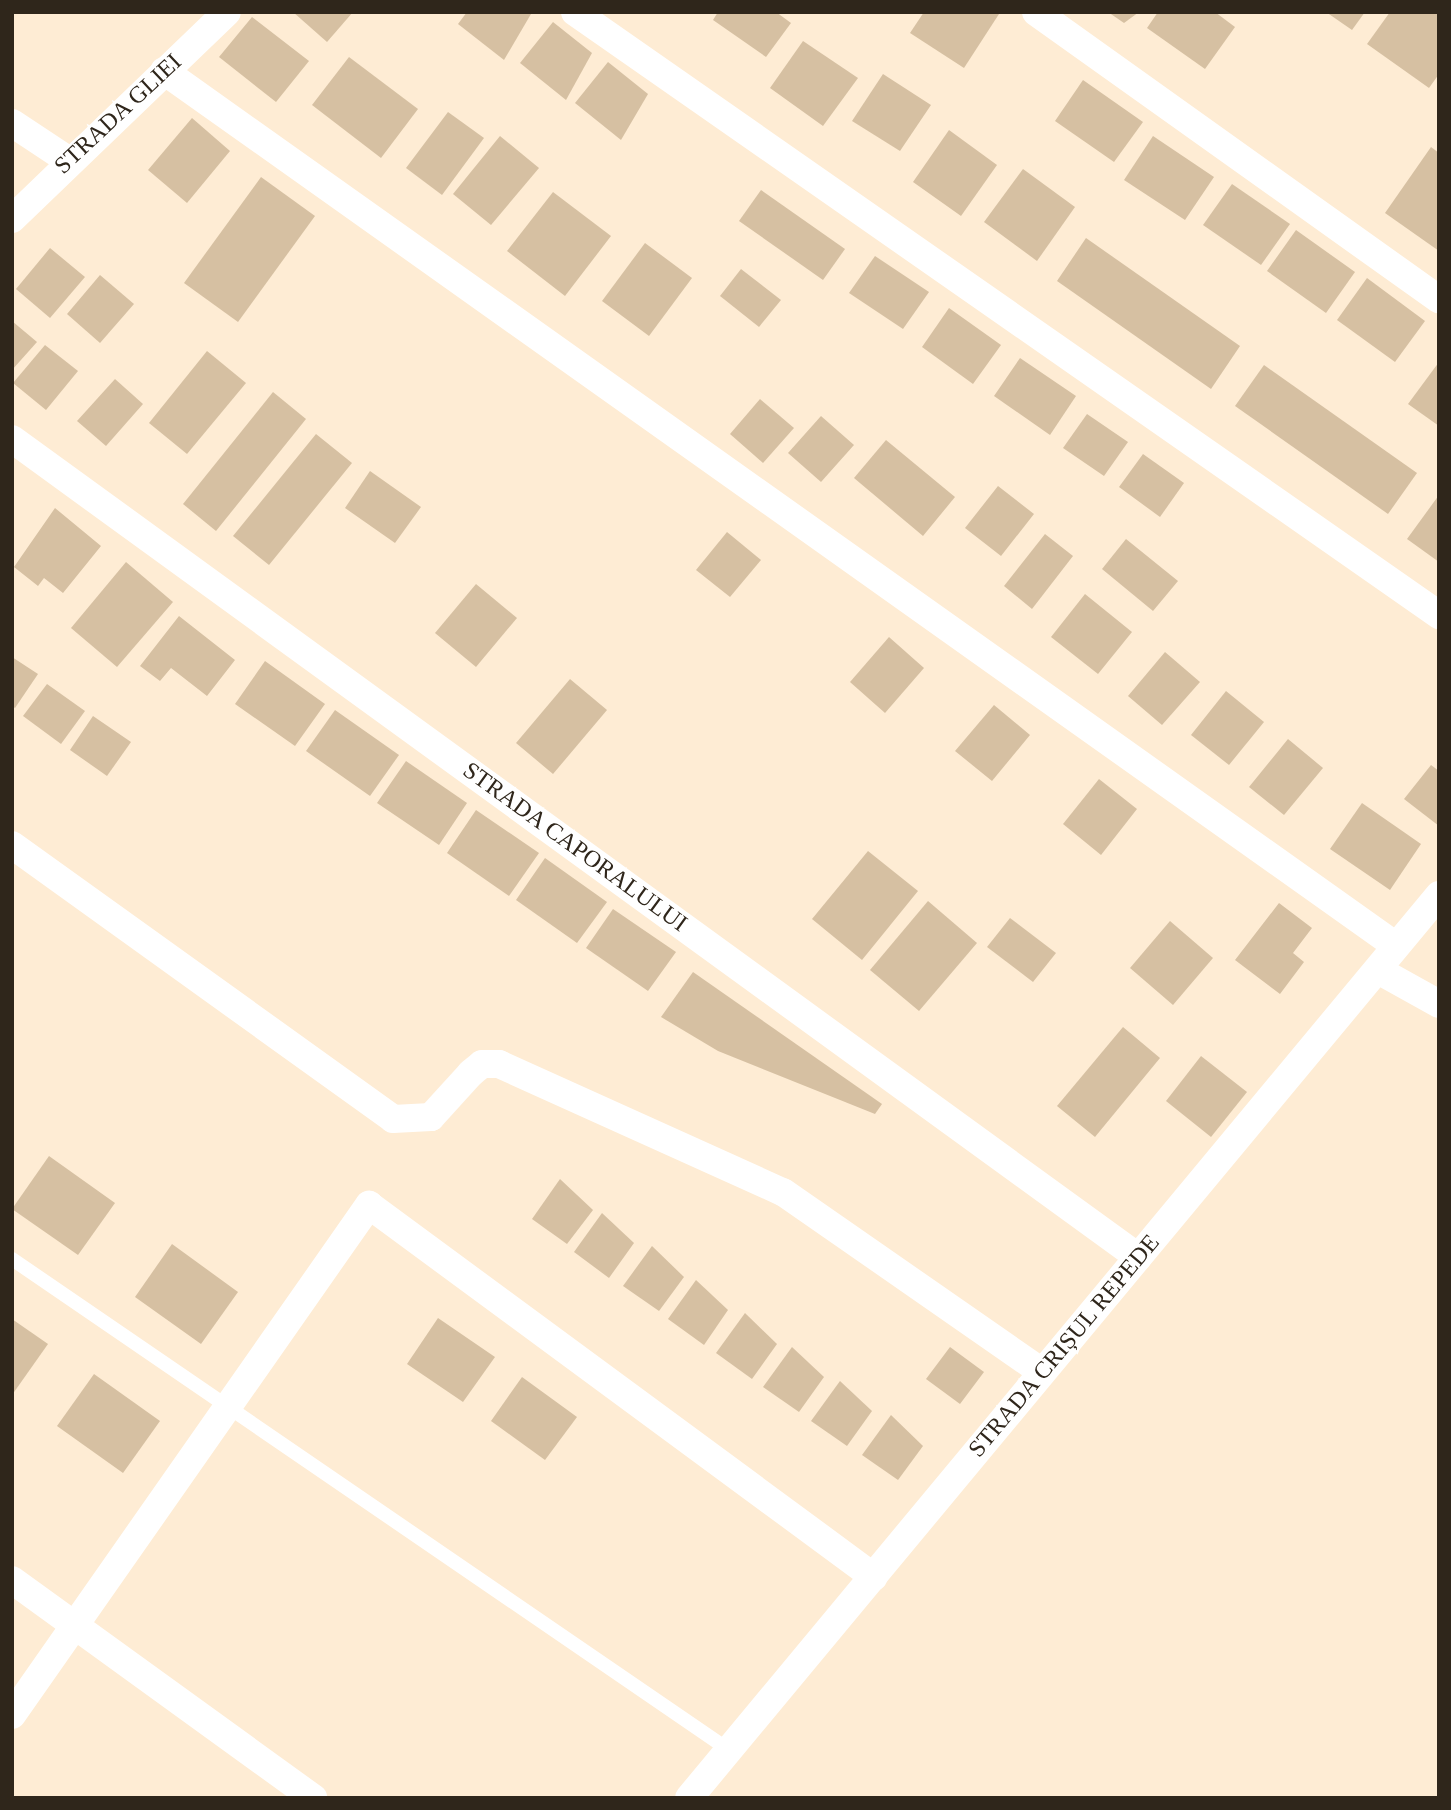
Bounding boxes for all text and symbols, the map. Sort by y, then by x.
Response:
street label: STRADA GLIEI [48,47,188,181]
street label: STRADA CAPORALULUI [457,756,693,938]
street label: STRADA CRIȘUL REPEDE [962,1228,1166,1464]

